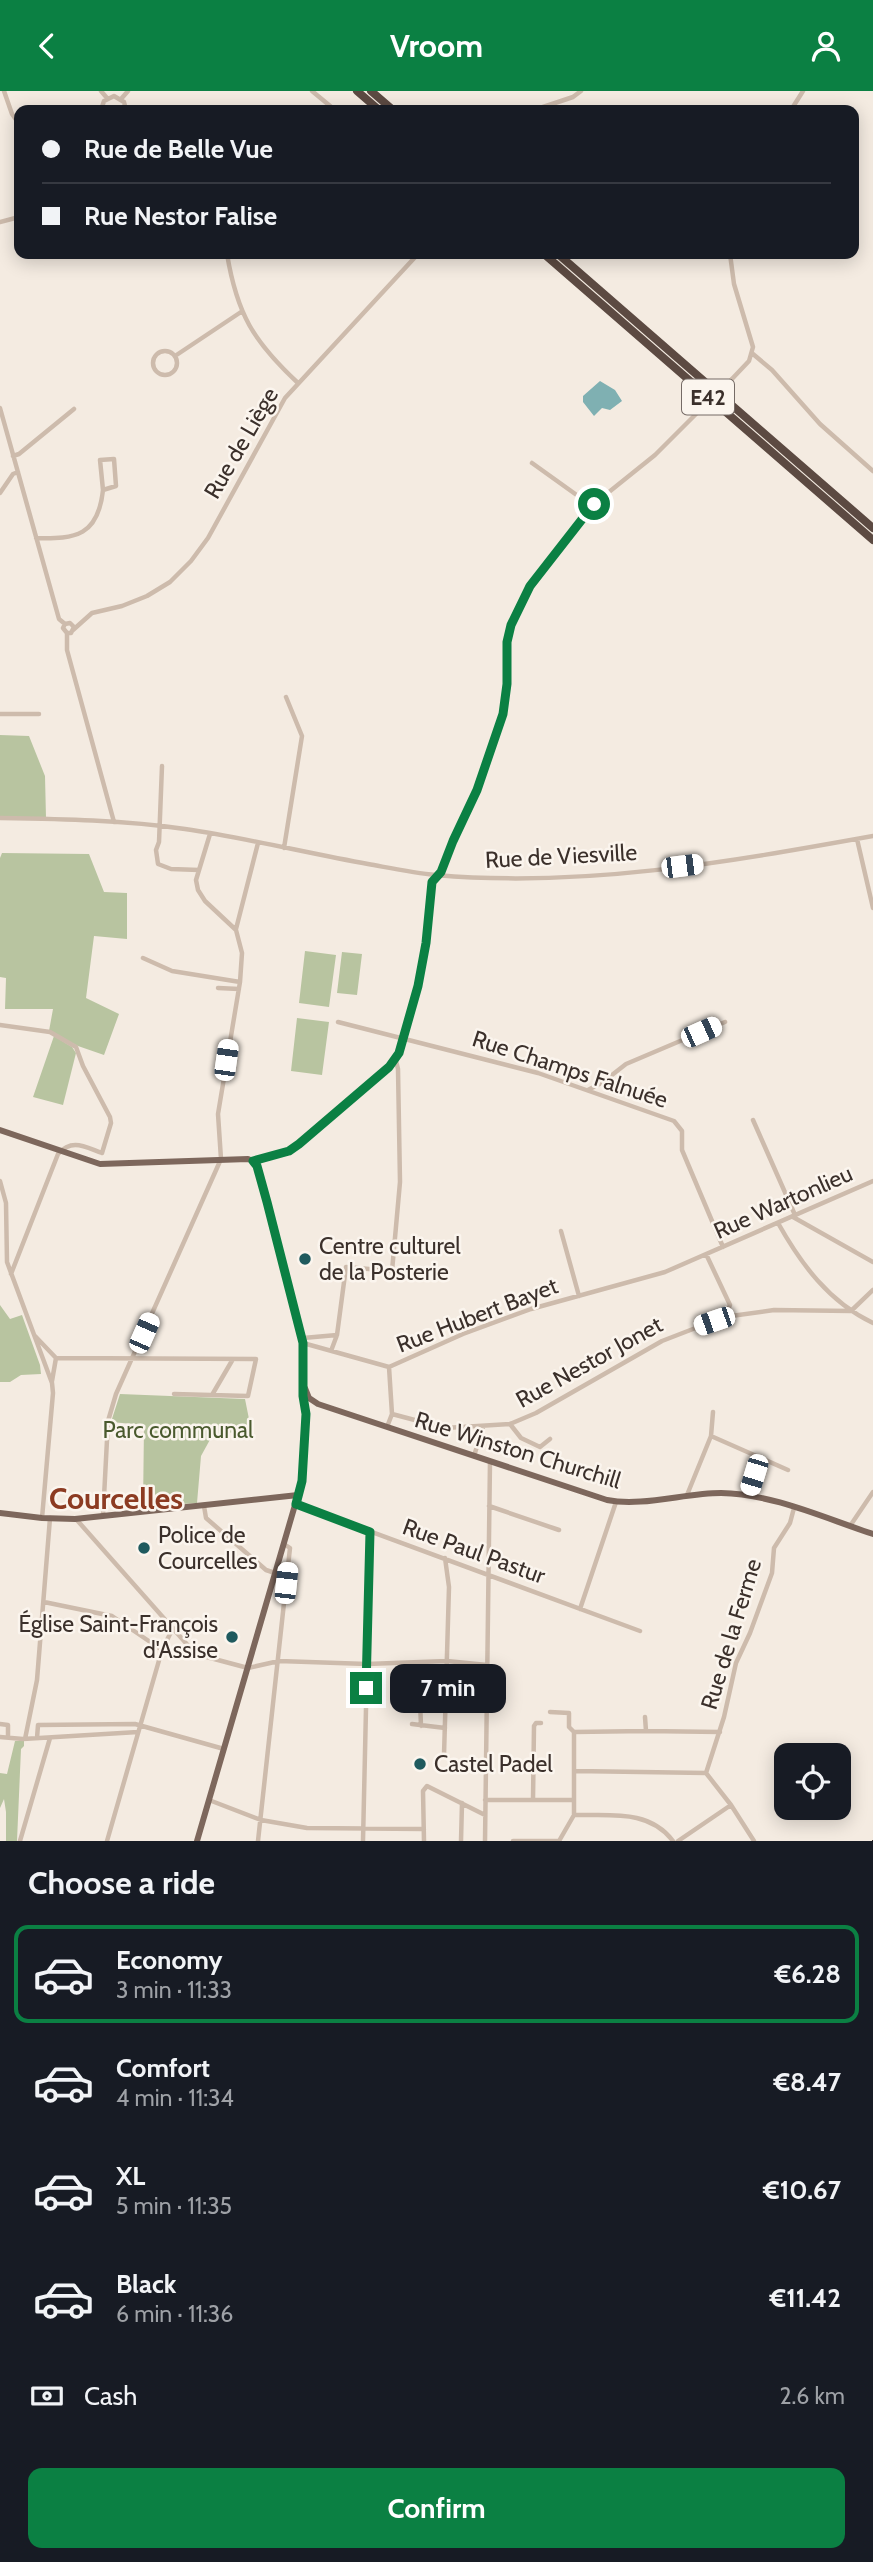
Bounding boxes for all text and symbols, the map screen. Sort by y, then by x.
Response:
text: Vroom [390,26,483,65]
icon: back [28,27,66,65]
icon: person [807,27,845,65]
text: Rue de Belle Vue [84,133,273,165]
text: Rue Nestor Falise [84,200,277,232]
road number: E42 [682,379,734,415]
street label: Rue de Liège [198,382,284,504]
route start [578,488,610,520]
street label: Rue de Viesville [484,838,638,874]
car [660,853,705,879]
car [678,1014,725,1050]
street label: Rue Champs Falnuée [469,1024,671,1114]
car [213,1038,240,1082]
street label: Rue Wartonlieu [709,1159,857,1245]
place label: Centre culturel de la Posterie [319,1232,461,1286]
marker: Centre culturel de la Posterie [297,1251,313,1267]
street label: Rue Hubert Bayet [392,1271,562,1359]
car [691,1304,738,1338]
car [126,1310,163,1356]
street label: Rue Nestor Jonet [511,1310,667,1414]
street label: Rue Winston Churchill [412,1405,625,1495]
park label: Parc communal [102,1416,254,1444]
car [738,1452,771,1498]
district label: Courcelles [49,1480,183,1517]
street label: Rue Paul Pastur [399,1512,550,1590]
place label: Police de Courcelles [158,1521,258,1575]
marker: Police de Courcelles [136,1540,152,1556]
street label: Rue de la Ferme [695,1555,767,1713]
car [274,1561,299,1605]
place label: Église Saint-François d'Assise [19,1609,218,1664]
marker: Église Saint-François d'Assise [224,1629,240,1645]
callout: 7 min [390,1663,506,1713]
route end [350,1672,382,1704]
text: 7 min [420,1674,476,1702]
map controls [774,1743,851,1820]
button: locate [774,1743,851,1820]
place label: Castel Padel [434,1750,553,1778]
marker: Castel Padel [412,1756,428,1772]
text: Choose a ride [28,1863,215,1902]
icon: car [32,1943,95,2006]
text: Economy [116,1944,222,1976]
text: €6.28 [774,1958,841,1990]
text: 3 min · 11:33 [116,1976,232,2004]
icon: car [32,2051,95,2114]
text: Comfort [116,2052,210,2084]
text: €8.47 [773,2066,841,2098]
text: 4 min · 11:34 [116,2084,234,2112]
icon: car [32,2159,95,2222]
text: XL [116,2160,145,2192]
text: €10.67 [763,2174,841,2206]
text: 5 min · 11:35 [116,2192,232,2220]
icon: car [32,2267,95,2330]
text: Black [116,2268,176,2300]
text: €11.42 [769,2282,841,2314]
text: 6 min · 11:36 [116,2300,233,2328]
icon: cash [28,2377,66,2415]
text: Cash [84,2380,137,2412]
text: 2.6 km [779,2382,845,2410]
button: Confirm [28,2468,845,2548]

